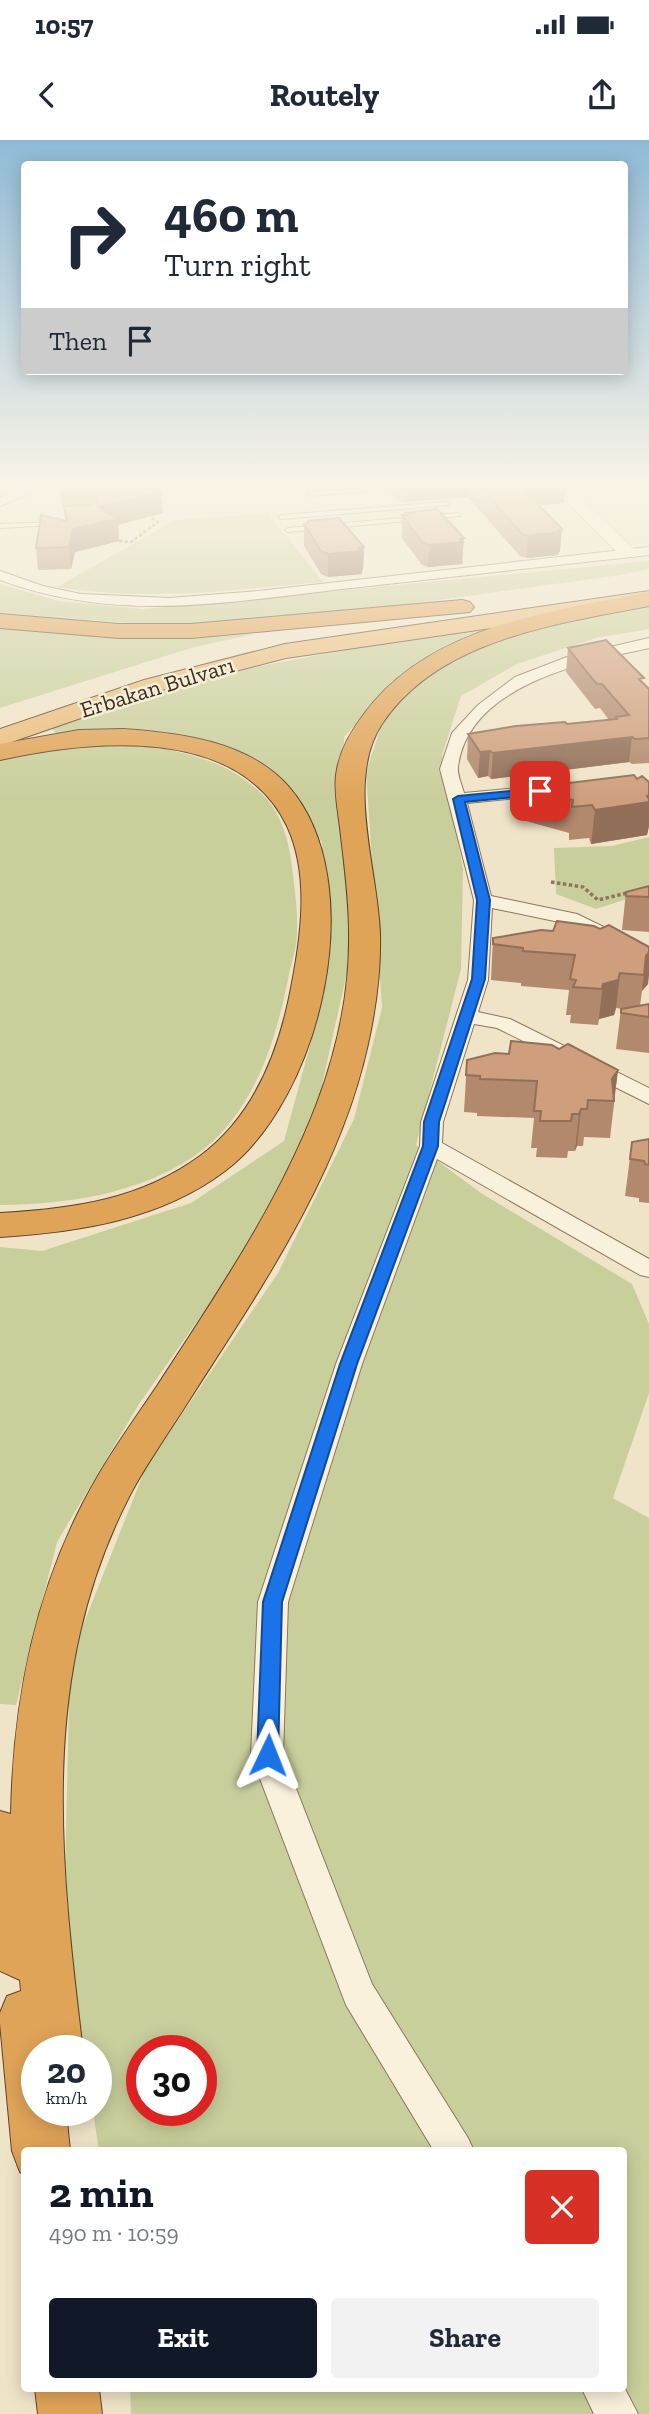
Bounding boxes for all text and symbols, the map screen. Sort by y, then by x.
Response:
text: 10:57 [35,9,93,41]
icon: back [28,76,66,114]
text: Routely [270,76,379,114]
icon: share [583,76,621,114]
text: 460 m [164,186,299,245]
icon: right [49,189,140,280]
text: Turn right [164,246,311,284]
icon: arrive [121,322,159,360]
text: Then [49,325,107,357]
street label: Erbakan Bulvarı [77,650,237,724]
pin [510,761,570,821]
icon: arrive [521,772,559,810]
position arrow [231,1718,305,1792]
speed limit sign: 30 [126,2035,217,2126]
text: 20 [47,2050,86,2092]
text: km/h [46,2087,87,2109]
text: 2 min [49,2167,154,2218]
button: close [525,2170,599,2244]
text: 490 m · 10:59 [49,2219,179,2247]
button: Exit [49,2298,317,2378]
button: Share [331,2298,599,2378]

